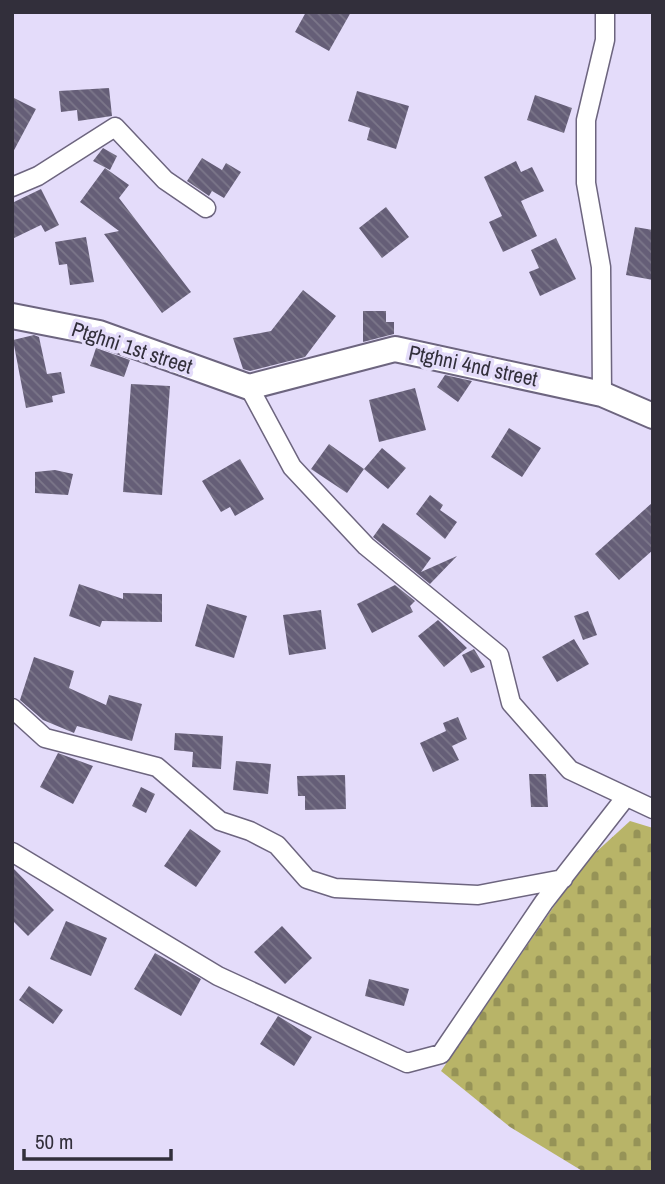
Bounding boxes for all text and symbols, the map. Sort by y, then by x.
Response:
street label: Ptghni 1st street [68,314,196,381]
street label: Ptghni 4nd street [406,338,540,393]
scale bar [24,1118,172,1162]
text: 50 m [35,1127,73,1156]

